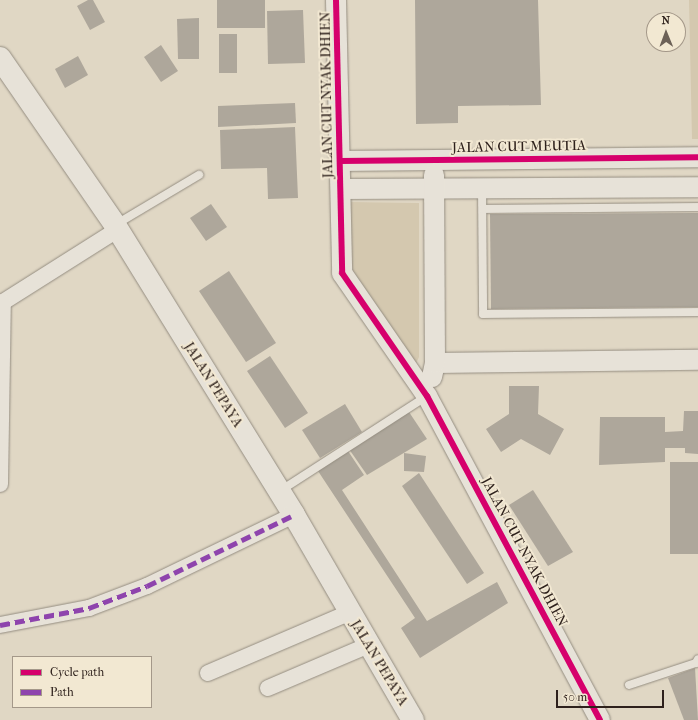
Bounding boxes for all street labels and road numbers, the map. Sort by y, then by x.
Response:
street label: JALAN CUT NYAK DHIEN [317,12,337,178]
street label: JALAN CUT MEUTIA [452,137,586,157]
street label: JALAN PEPAYA [180,339,246,431]
street label: JALAN CUT NYAK DHIEN [477,474,571,630]
street label: JALAN PEPAYA [347,617,411,709]

